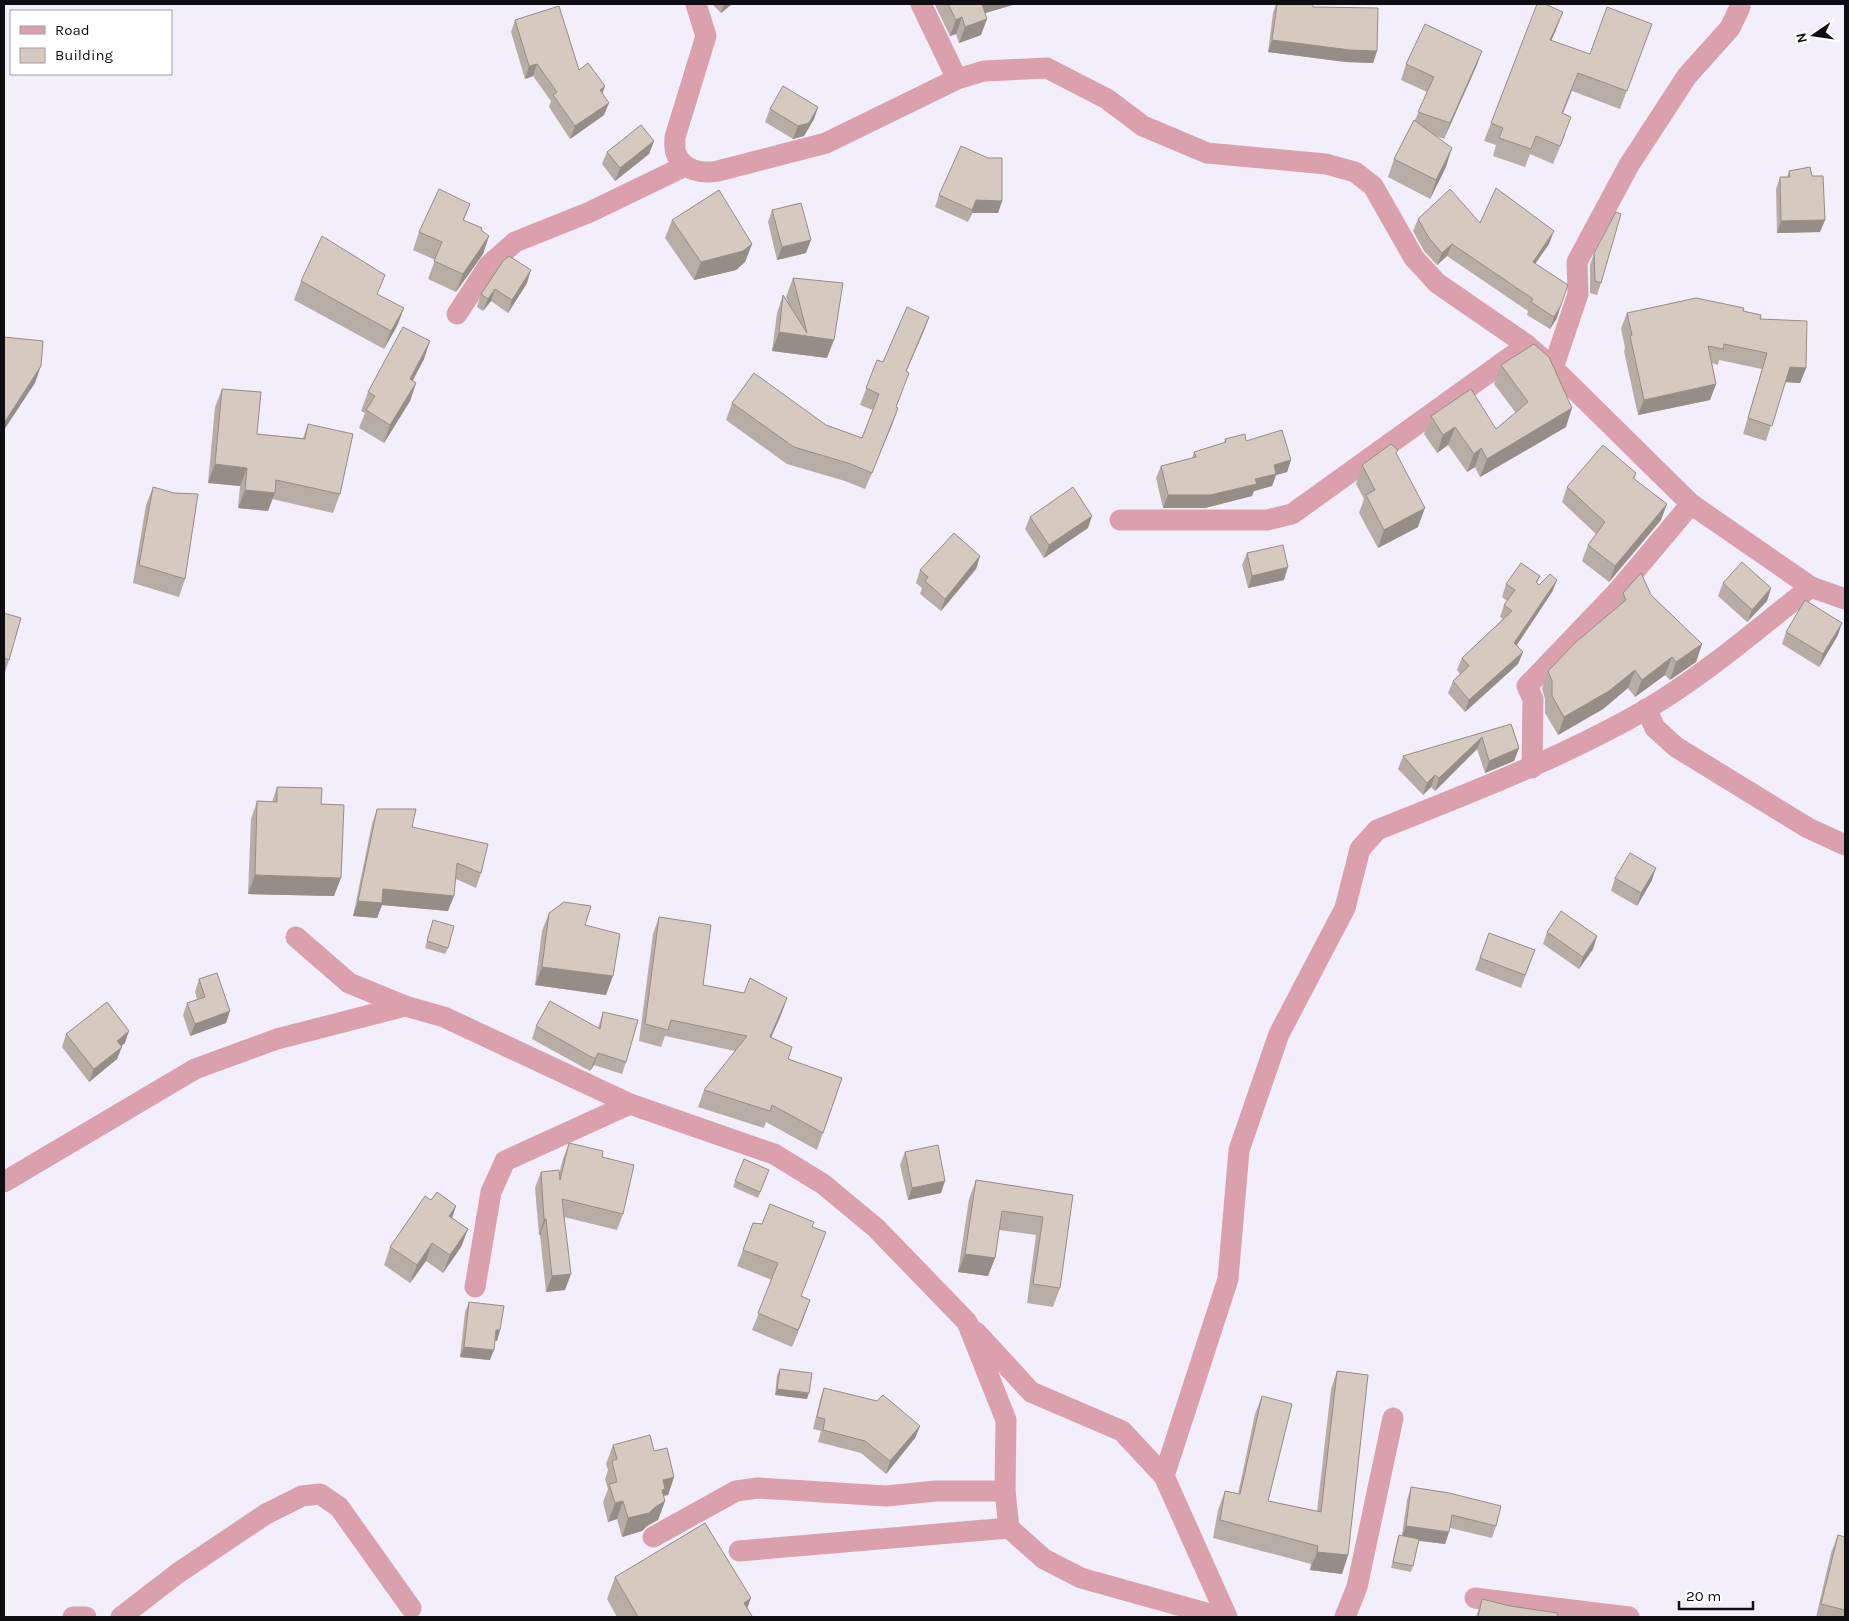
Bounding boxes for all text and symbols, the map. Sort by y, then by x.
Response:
legend [10,10,172,75]
north arrow [1789,10,1839,60]
text: Road [55,21,90,39]
text: N [1792,31,1811,45]
text: Building [55,46,113,64]
scale bar [1679,1578,1753,1610]
text: 20 m [1686,1587,1721,1605]

